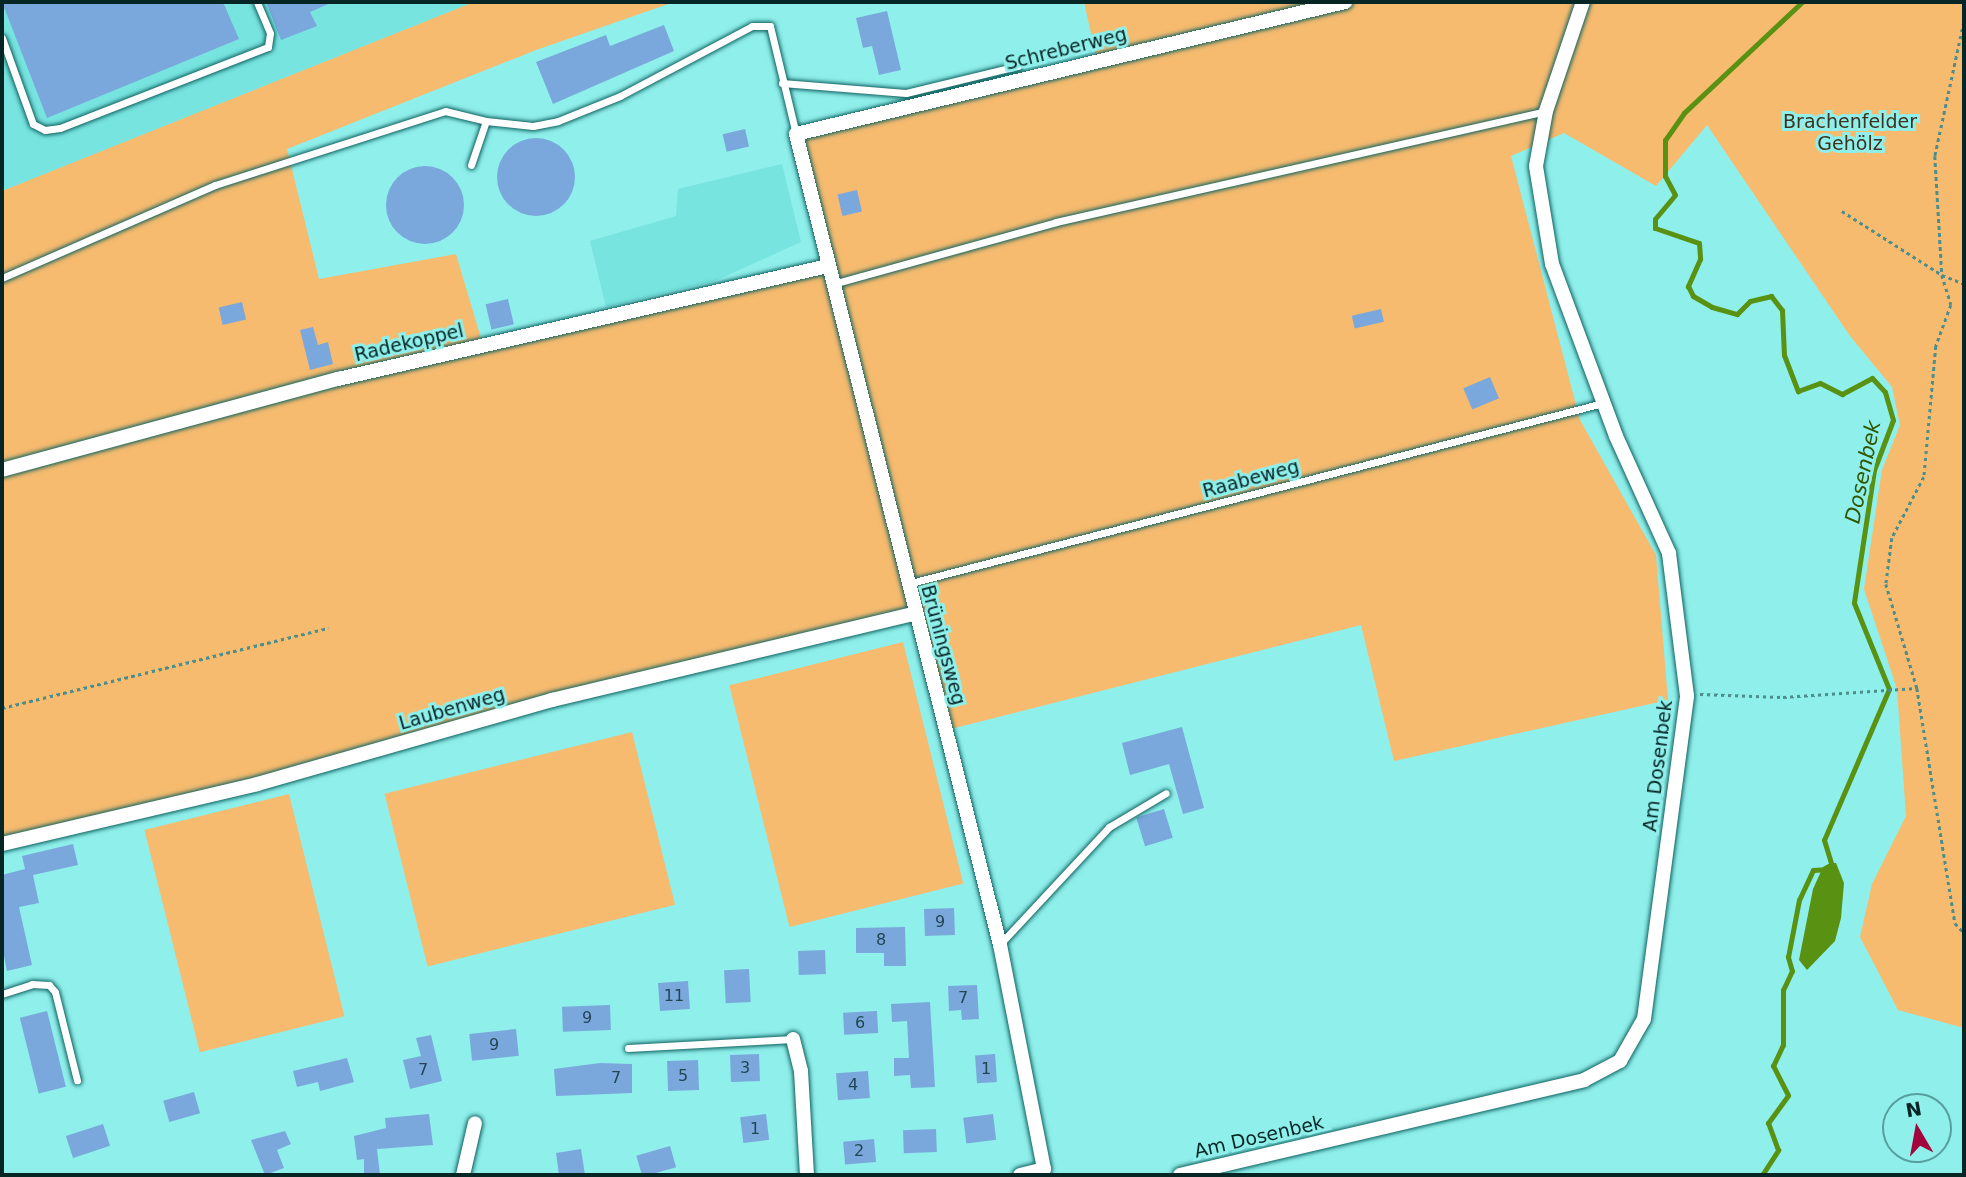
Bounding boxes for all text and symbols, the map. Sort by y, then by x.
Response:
street label: Schreberweg [1003,23,1129,75]
park label: Brachenfelder Gehölz [1783,111,1917,155]
street label: Radekoppel [352,319,466,367]
water label: Dosenbek [1840,418,1886,526]
street label: Raabeweg [1200,455,1302,503]
street label: Brüningsweg [916,582,970,708]
street label: Laubenweg [396,683,508,735]
street label: Am Dosenbek [1639,699,1677,833]
house number: 9 [935,912,945,932]
house number: 8 [876,930,886,950]
house number: 11 [664,986,684,1006]
house number: 7 [958,988,968,1008]
house number: 9 [582,1008,592,1028]
house number: 6 [855,1013,865,1033]
house number: 9 [489,1035,499,1055]
house number: 3 [740,1058,750,1078]
house number: 1 [981,1059,991,1079]
house number: 7 [418,1060,428,1080]
house number: 5 [678,1066,688,1086]
house number: 7 [611,1068,621,1088]
house number: 4 [848,1075,858,1095]
north arrow [1882,1093,1952,1163]
text: N [1904,1097,1923,1122]
street label: Am Dosenbek [1192,1111,1326,1163]
house number: 1 [750,1119,760,1139]
house number: 2 [854,1141,864,1161]

